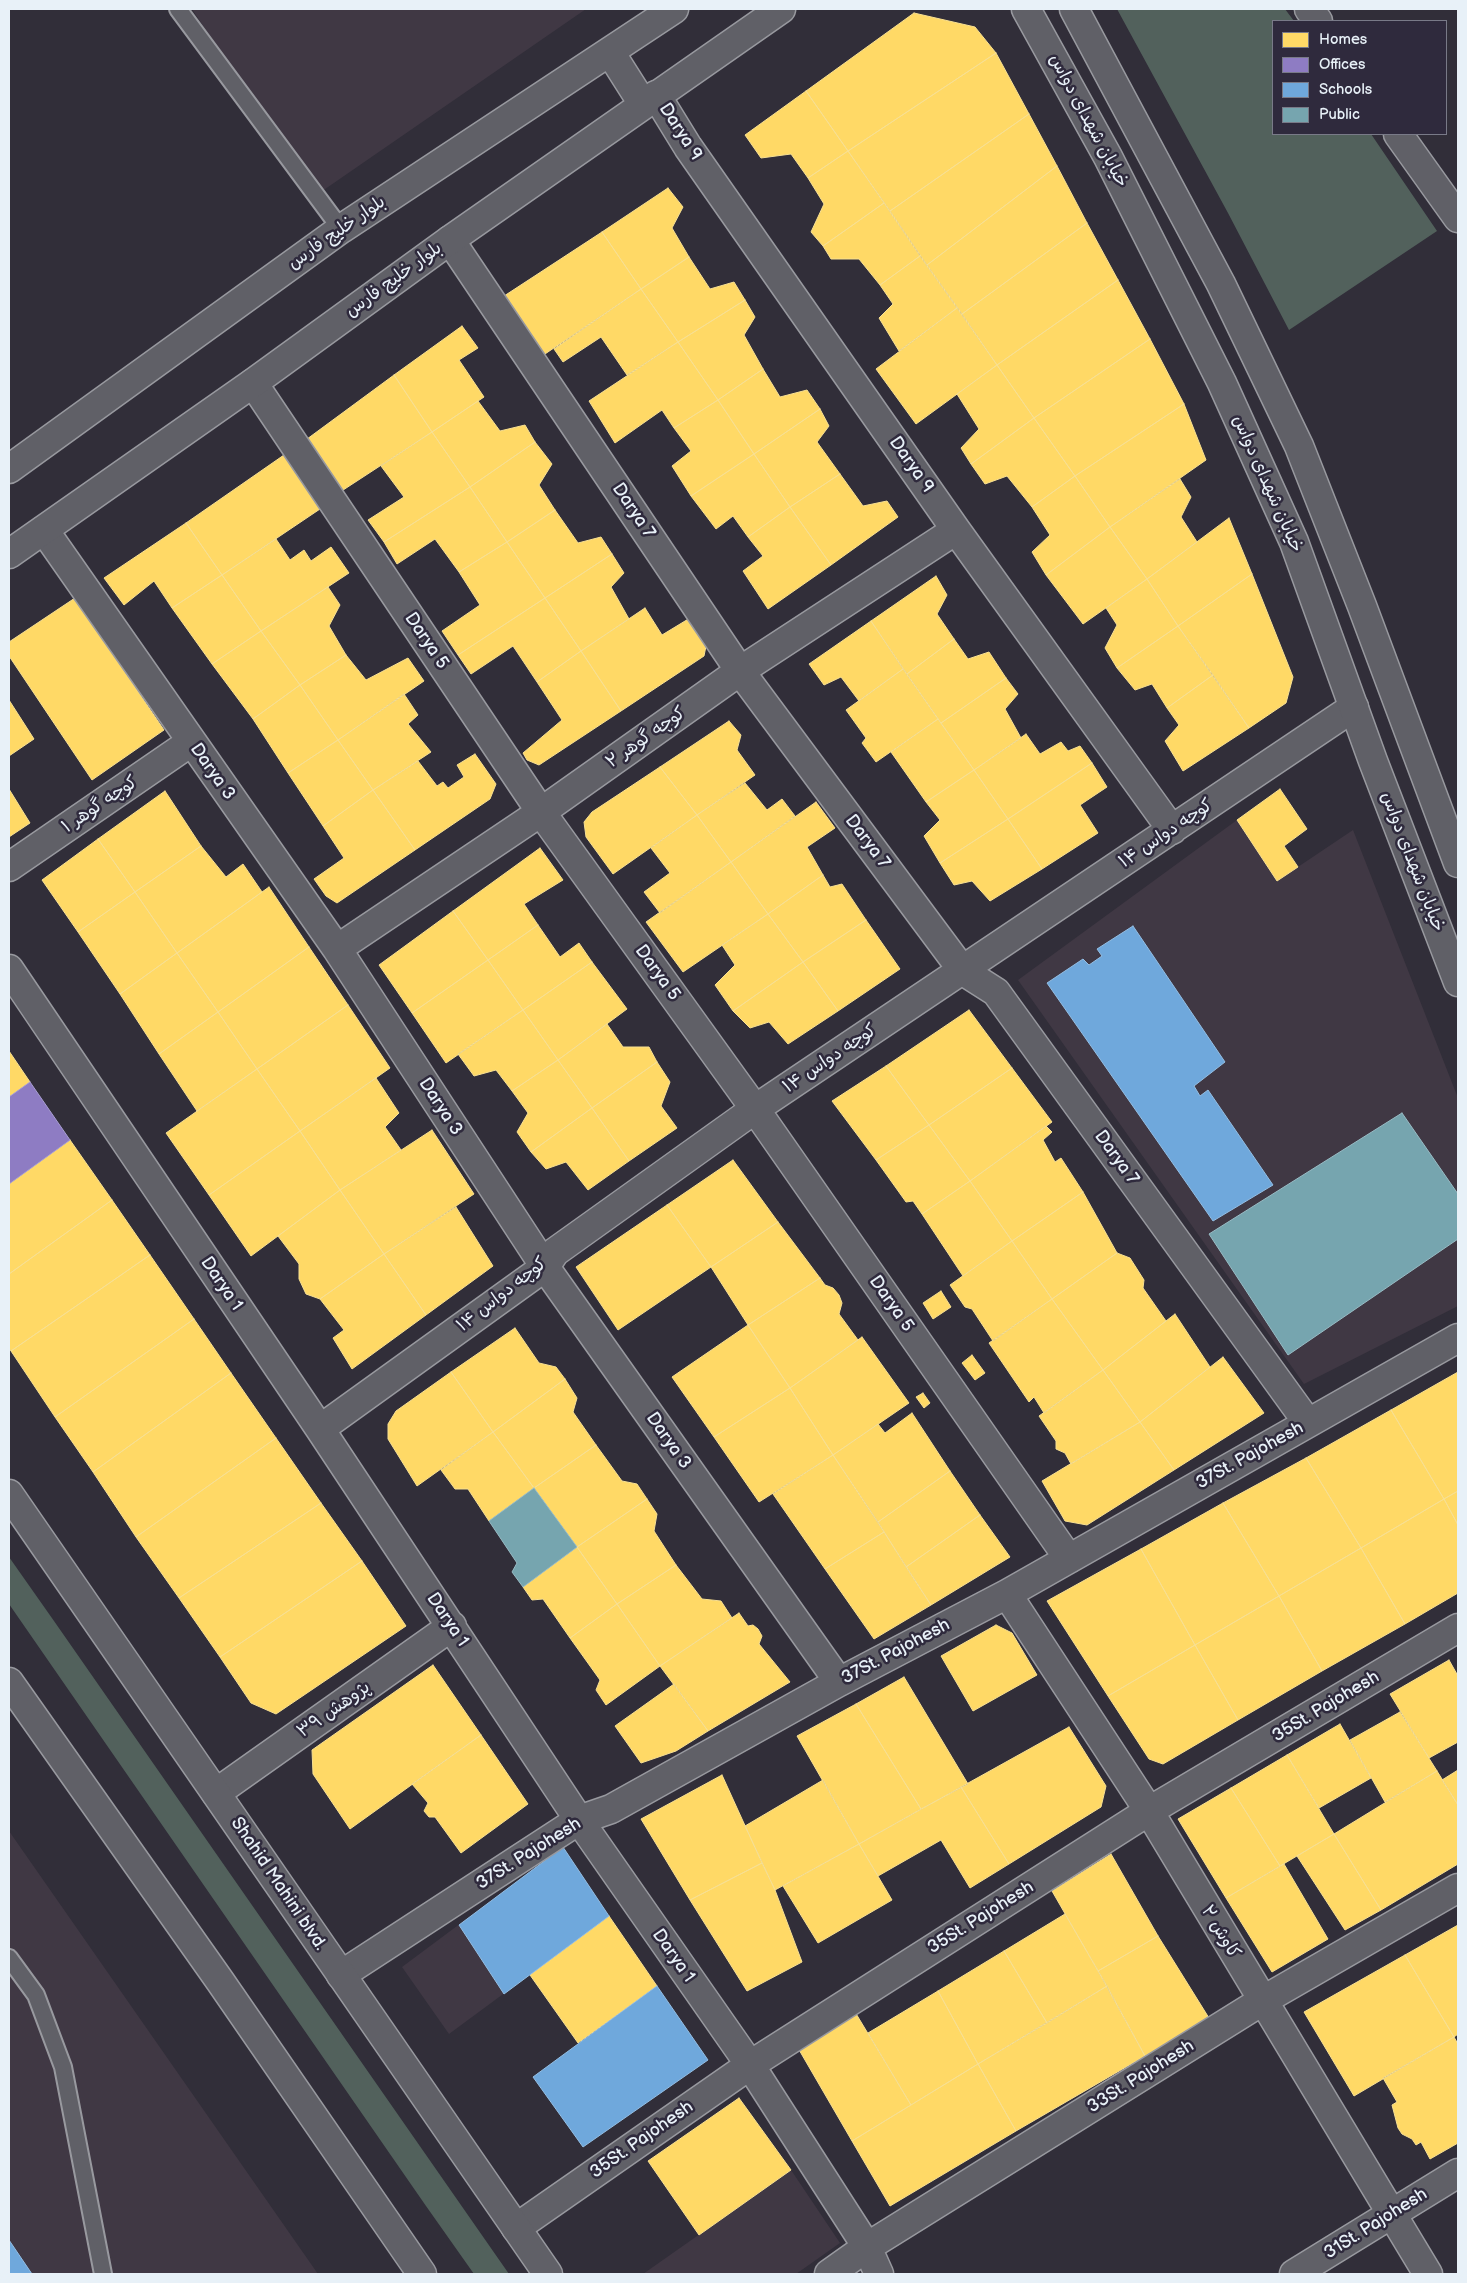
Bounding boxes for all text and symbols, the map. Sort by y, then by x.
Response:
legend [1272,20,1447,135]
text: Homes [1319,30,1367,49]
street label: خیابان شهدای دواس [1044,51,1132,191]
text: Offices [1319,55,1365,74]
text: Schools [1319,80,1372,99]
street label: Darya 9 [654,99,706,165]
text: Public [1319,105,1360,124]
street label: بلوار خلیج ‌فارس [284,191,390,275]
street label: بلوار خلیج‌ فارس [341,238,447,322]
street label: خیابان شهدای دواس [1227,412,1307,556]
street label: Darya 9 [884,433,938,497]
street label: Darya 7 [607,479,659,543]
street label: Darya 5 [399,609,453,673]
street label: کوچه گوهر ۲ [602,703,690,773]
street label: Darya 3 [185,740,239,804]
street label: کوچه گوهر ۱ [58,772,142,838]
street label: خیابان شهدای دواس [1375,789,1449,935]
street label: کوچه دواس ۱۴ [1115,795,1217,873]
street label: Darya 7 [840,811,894,873]
street label: Darya 5 [630,941,684,1005]
street label: کوچه دواس ۱۴ [779,1020,881,1098]
street label: Darya 3 [413,1074,467,1140]
street label: Darya 7 [1089,1127,1143,1189]
street label: Darya 1 [195,1253,247,1315]
street label: کوچه دواس ۱۴ [453,1253,551,1337]
street label: Darya 5 [864,1272,918,1336]
street label: Darya 3 [641,1409,695,1473]
street label: 37St. Pajohesh [1193,1418,1307,1494]
street label: Darya 1 [421,1589,473,1651]
street label: 37St. Pajohesh [838,1614,954,1690]
street label: 35St. Pajohesh [1269,1667,1383,1747]
street label: پژوهش ۳۹ [293,1677,375,1743]
street label: Shahid Mahini blvd. [225,1813,331,1955]
street label: 37St. Pajohesh [473,1813,585,1895]
street label: 35St. Pajohesh [924,1877,1038,1959]
street label: کاوش ۲ [1196,1901,1244,1963]
street label: Darya 1 [647,1925,699,1987]
street label: 33St. Pajohesh [1084,2036,1198,2118]
street label: 35St. Pajohesh [586,2096,698,2184]
street label: 31St. Pajohesh [1320,2184,1432,2264]

